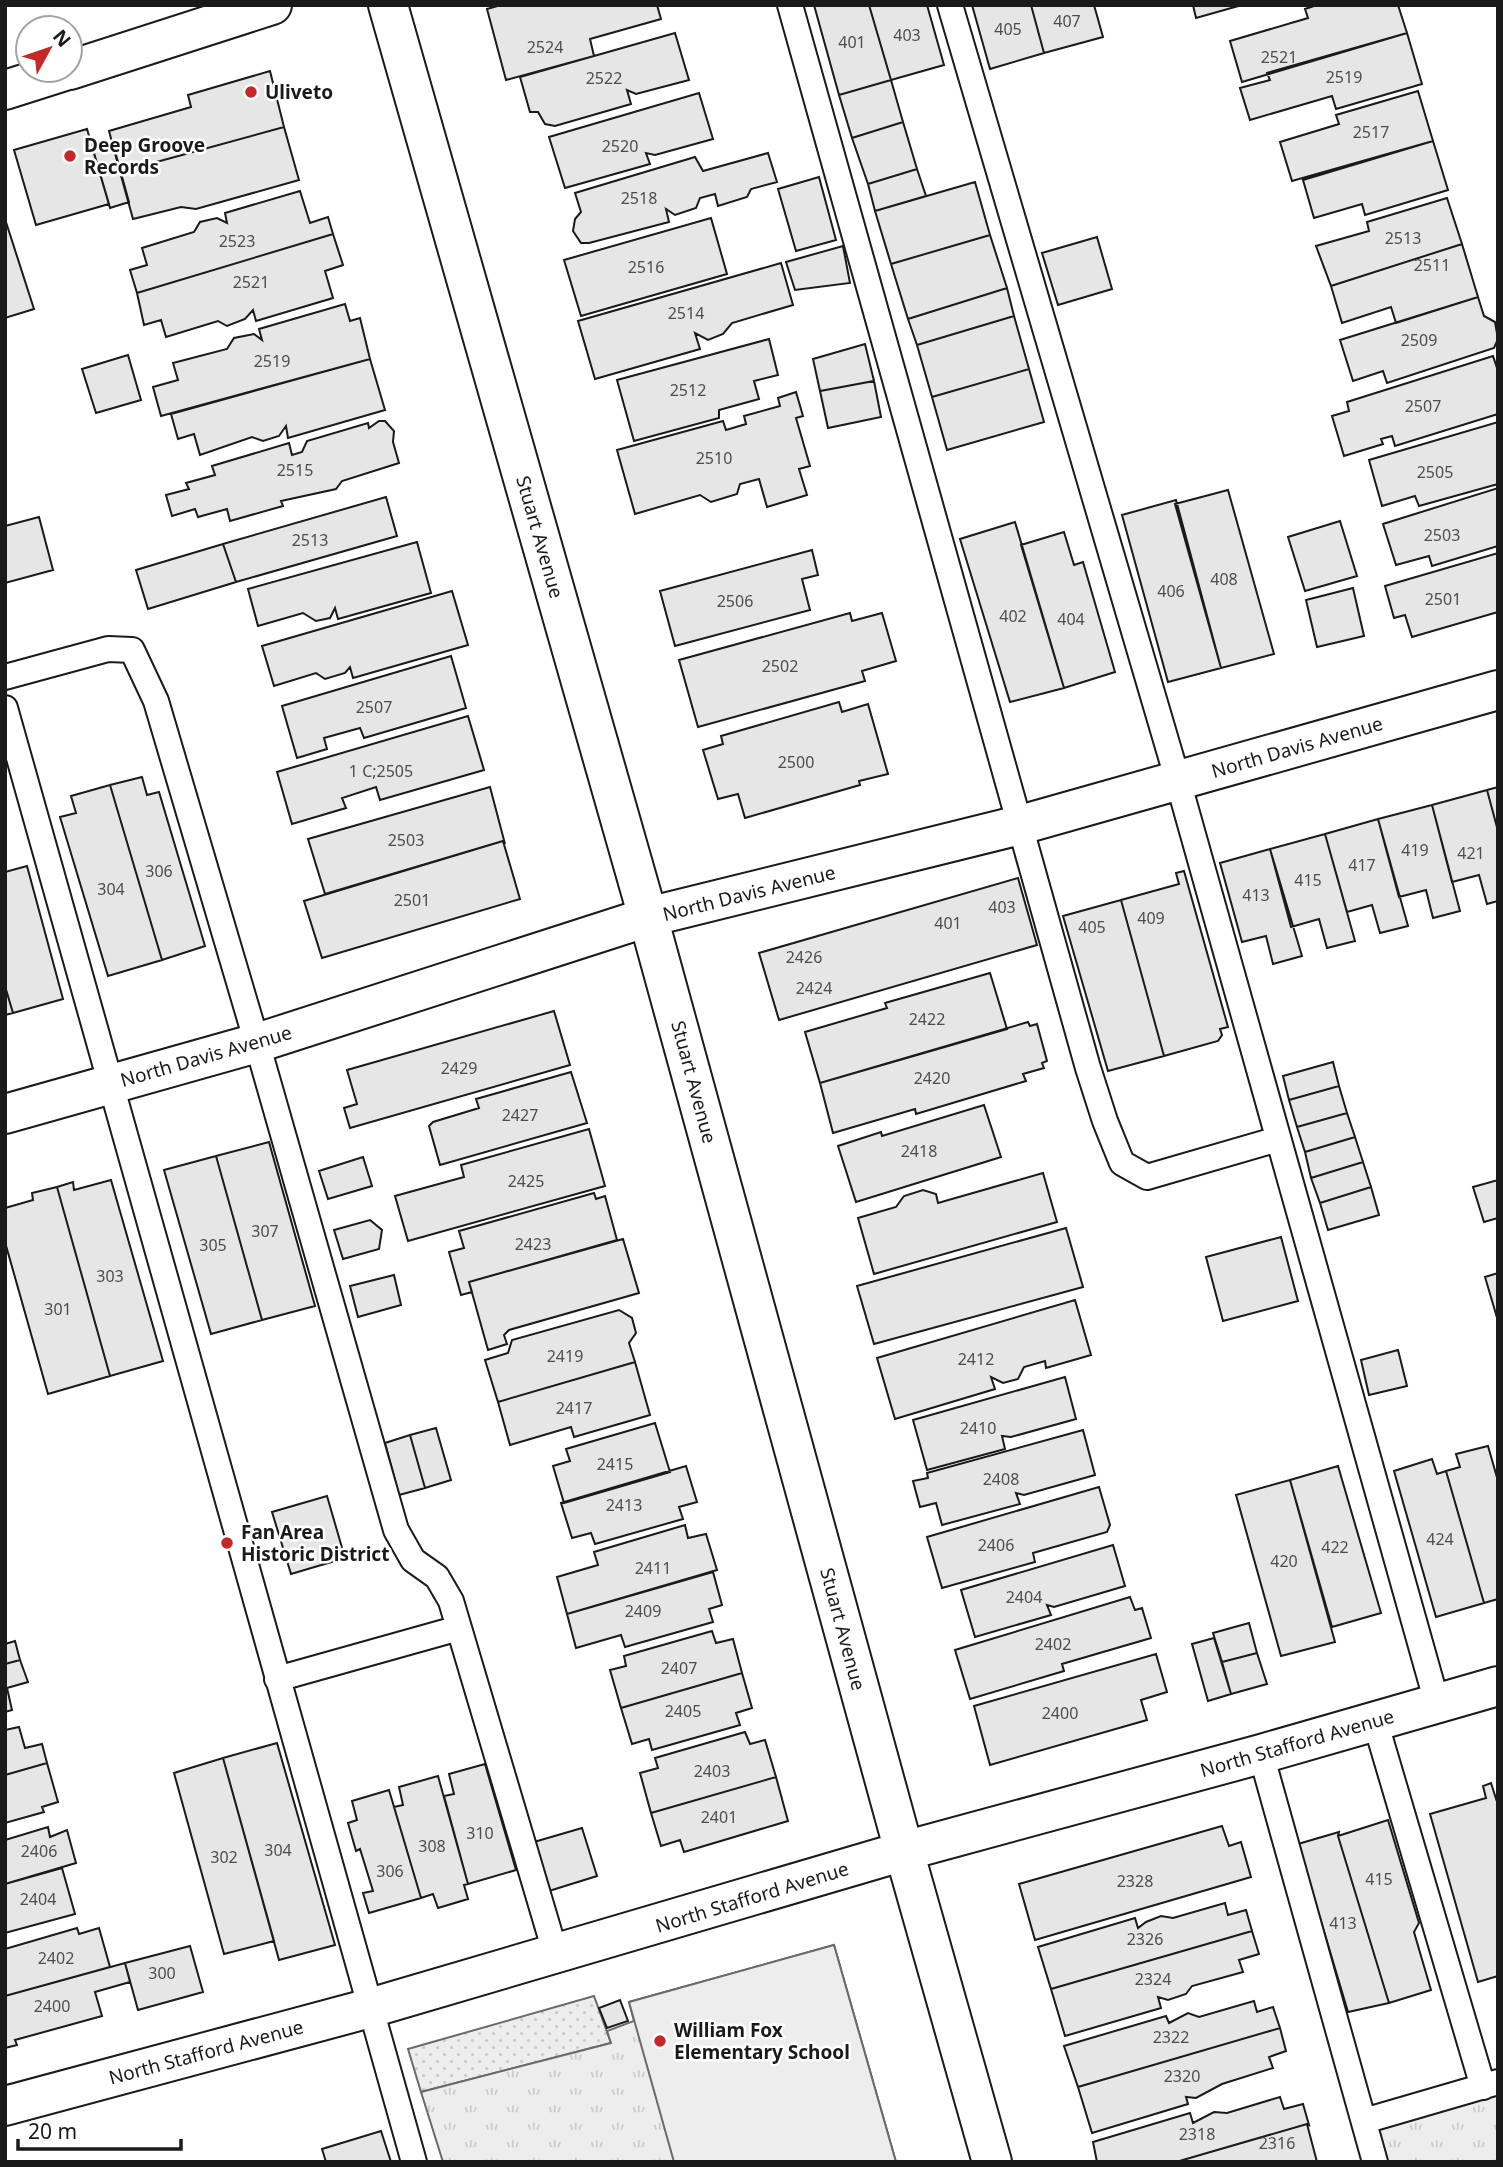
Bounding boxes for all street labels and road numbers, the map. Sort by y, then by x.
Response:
street label: Stuart Avenue [510,473,570,601]
street label: North Davis Avenue [1208,710,1386,784]
street label: North Davis Avenue [660,859,838,927]
street label: Stuart Avenue [665,1018,723,1146]
street label: North Davis Avenue [117,1019,295,1093]
street label: Stuart Avenue [814,1565,872,1693]
street label: North Stafford Avenue [1197,1703,1397,1783]
street label: North Stafford Avenue [652,1855,852,1939]
street label: North Stafford Avenue [106,2013,306,2091]

